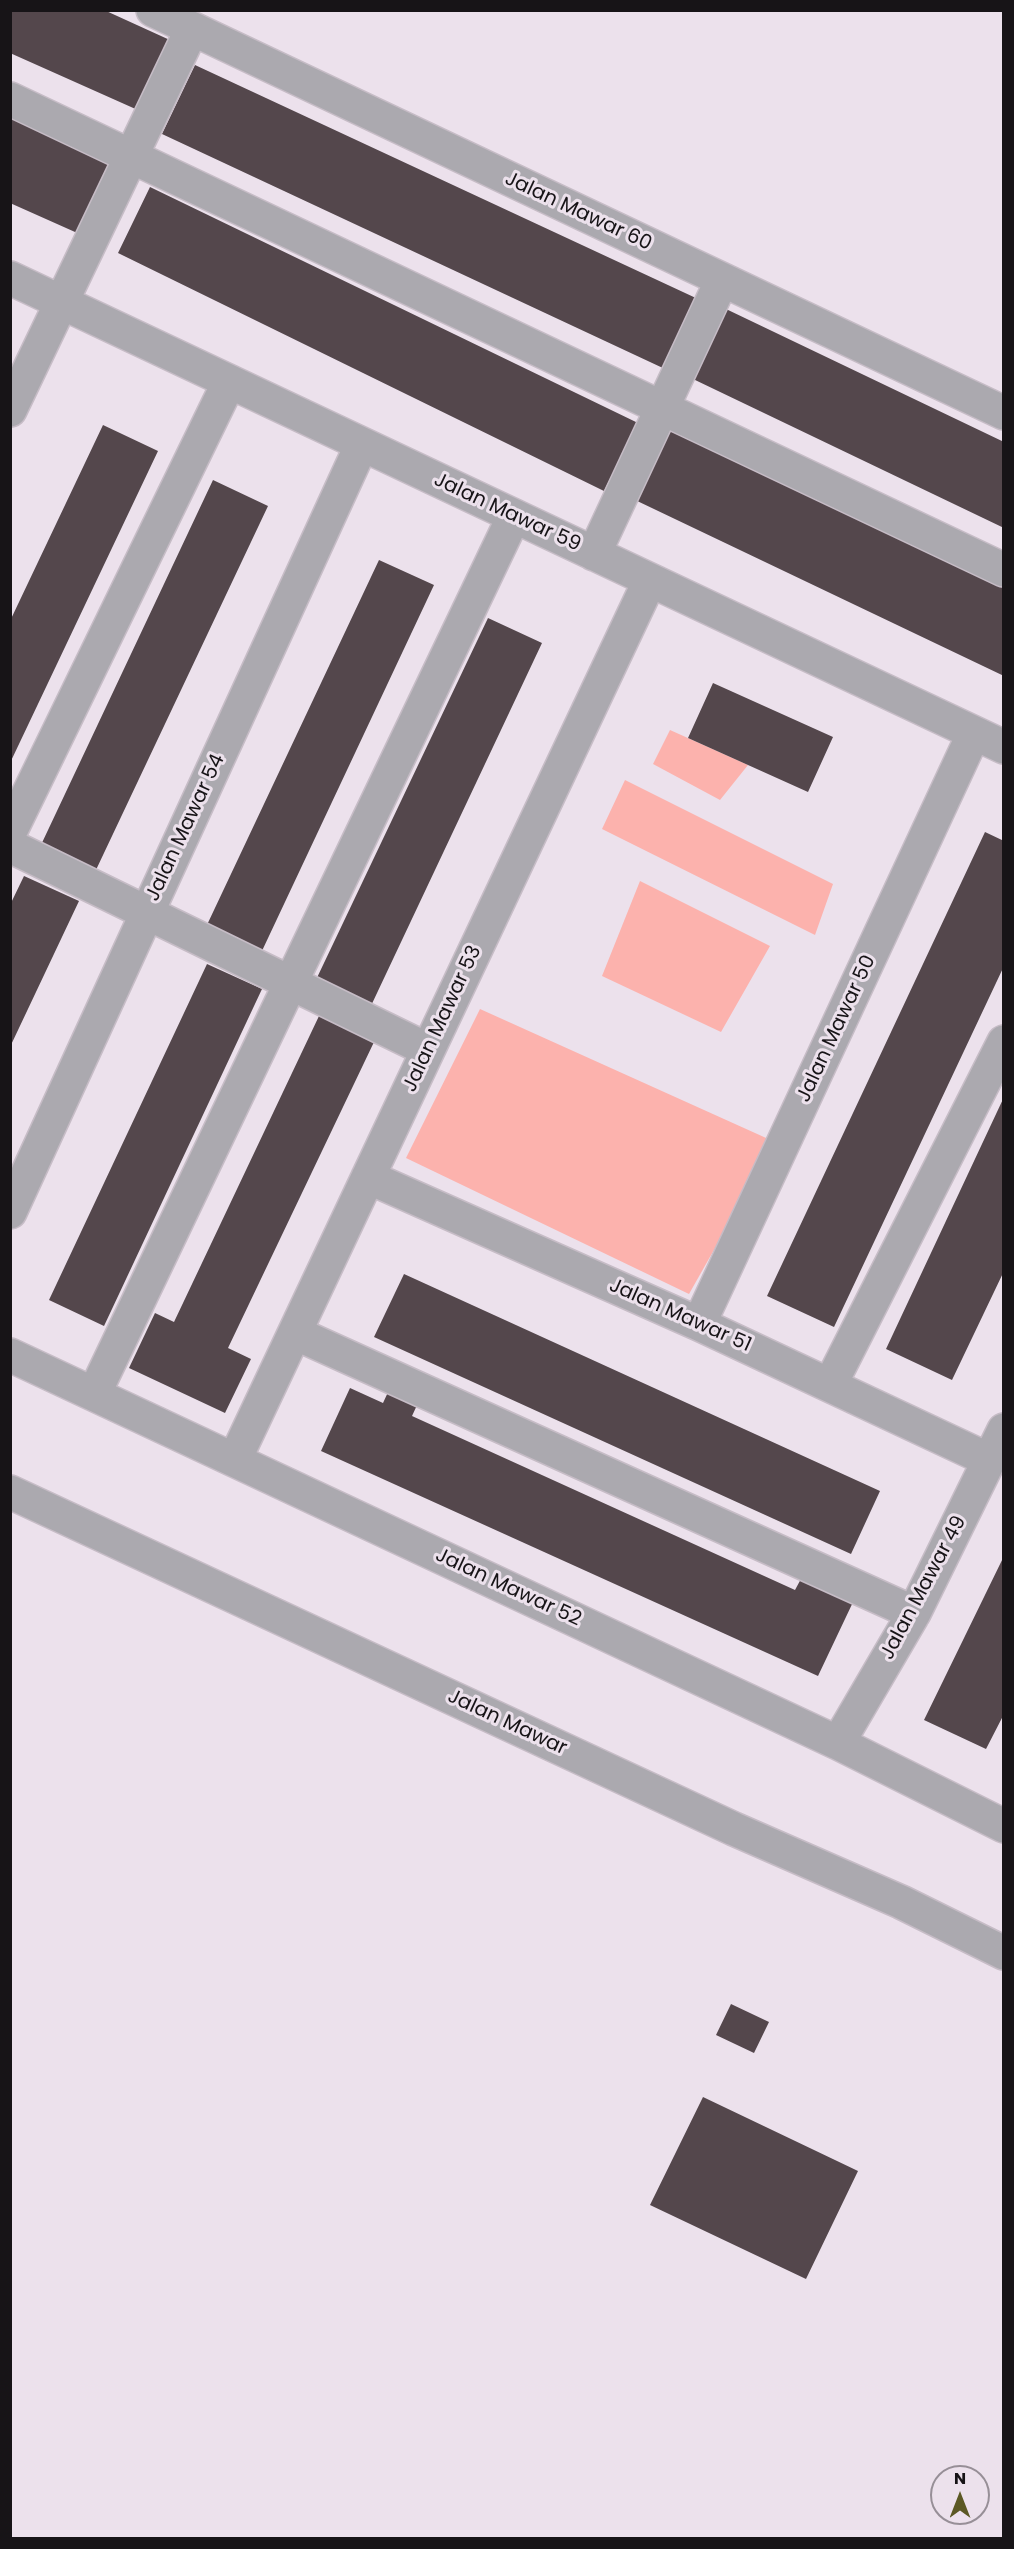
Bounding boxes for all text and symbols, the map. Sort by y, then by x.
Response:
street label: Jalan Mawar 60 [501,167,655,257]
street label: Jalan Mawar 59 [430,468,584,558]
street label: Jalan Mawar 54 [141,751,231,905]
street label: Jalan Mawar 53 [399,942,487,1096]
street label: Jalan Mawar 50 [792,952,882,1106]
street label: Jalan Mawar 51 [605,1274,755,1358]
street label: Jalan Mawar 49 [876,1512,972,1664]
street label: Jalan Mawar 52 [431,1544,585,1632]
street label: Jalan Mawar [444,1685,570,1761]
north arrow [930,2465,990,2525]
text: N [954,2467,966,2490]

